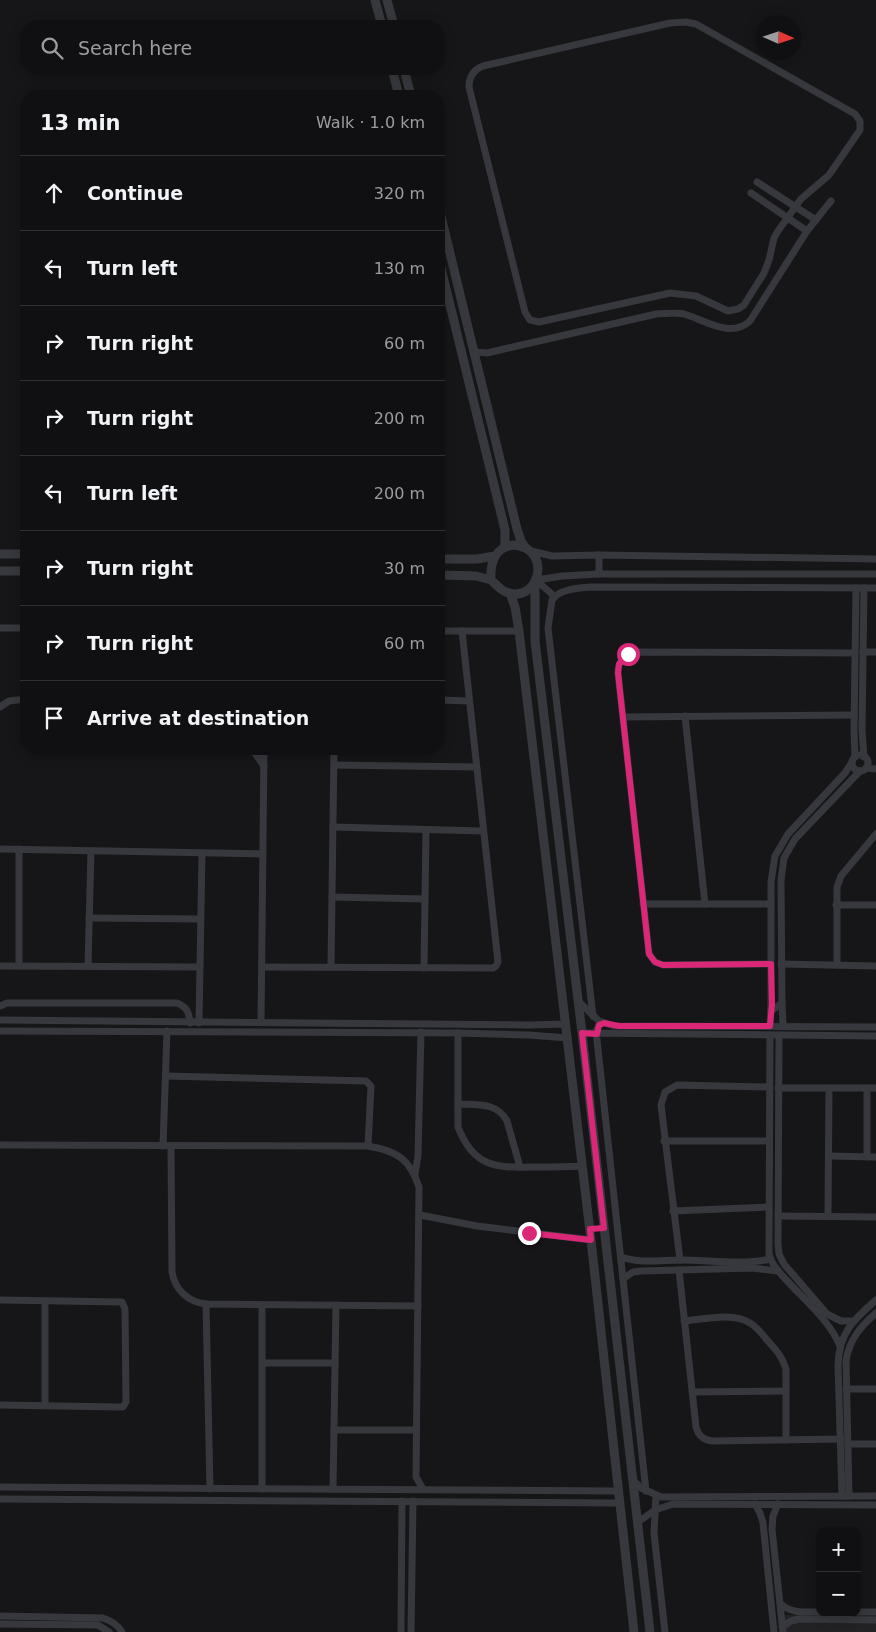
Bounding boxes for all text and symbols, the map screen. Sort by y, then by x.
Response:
north arrow [756,15,801,60]
search box [20,20,445,75]
icon: search [38,34,66,62]
text: Search here [78,37,192,59]
text: 13 min [40,111,121,135]
text: Walk · 1.0 km [316,113,425,132]
icon: ahead [40,179,68,207]
text: Continue [87,182,183,204]
text: 320 m [374,184,425,203]
icon: left [40,254,68,282]
text: Turn left [87,257,178,279]
text: 130 m [374,259,425,278]
icon: right [40,329,68,357]
text: Turn right [87,332,193,354]
text: 60 m [384,334,425,353]
icon: right [40,404,68,432]
text: Turn right [87,407,193,429]
text: 200 m [374,409,425,428]
icon: left [40,479,68,507]
text: Turn left [87,482,178,504]
text: 200 m [374,484,425,503]
icon: right [40,554,68,582]
text: Turn right [87,557,193,579]
text: 30 m [384,559,425,578]
icon: right [40,629,68,657]
text: Turn right [87,632,193,654]
text: 60 m [384,634,425,653]
route start [617,643,640,666]
icon: arrive [40,704,68,732]
text: Arrive at destination [87,707,309,729]
route end [518,1222,541,1245]
map controls [816,1527,861,1617]
button: + [816,1527,861,1572]
button: − [816,1572,861,1617]

